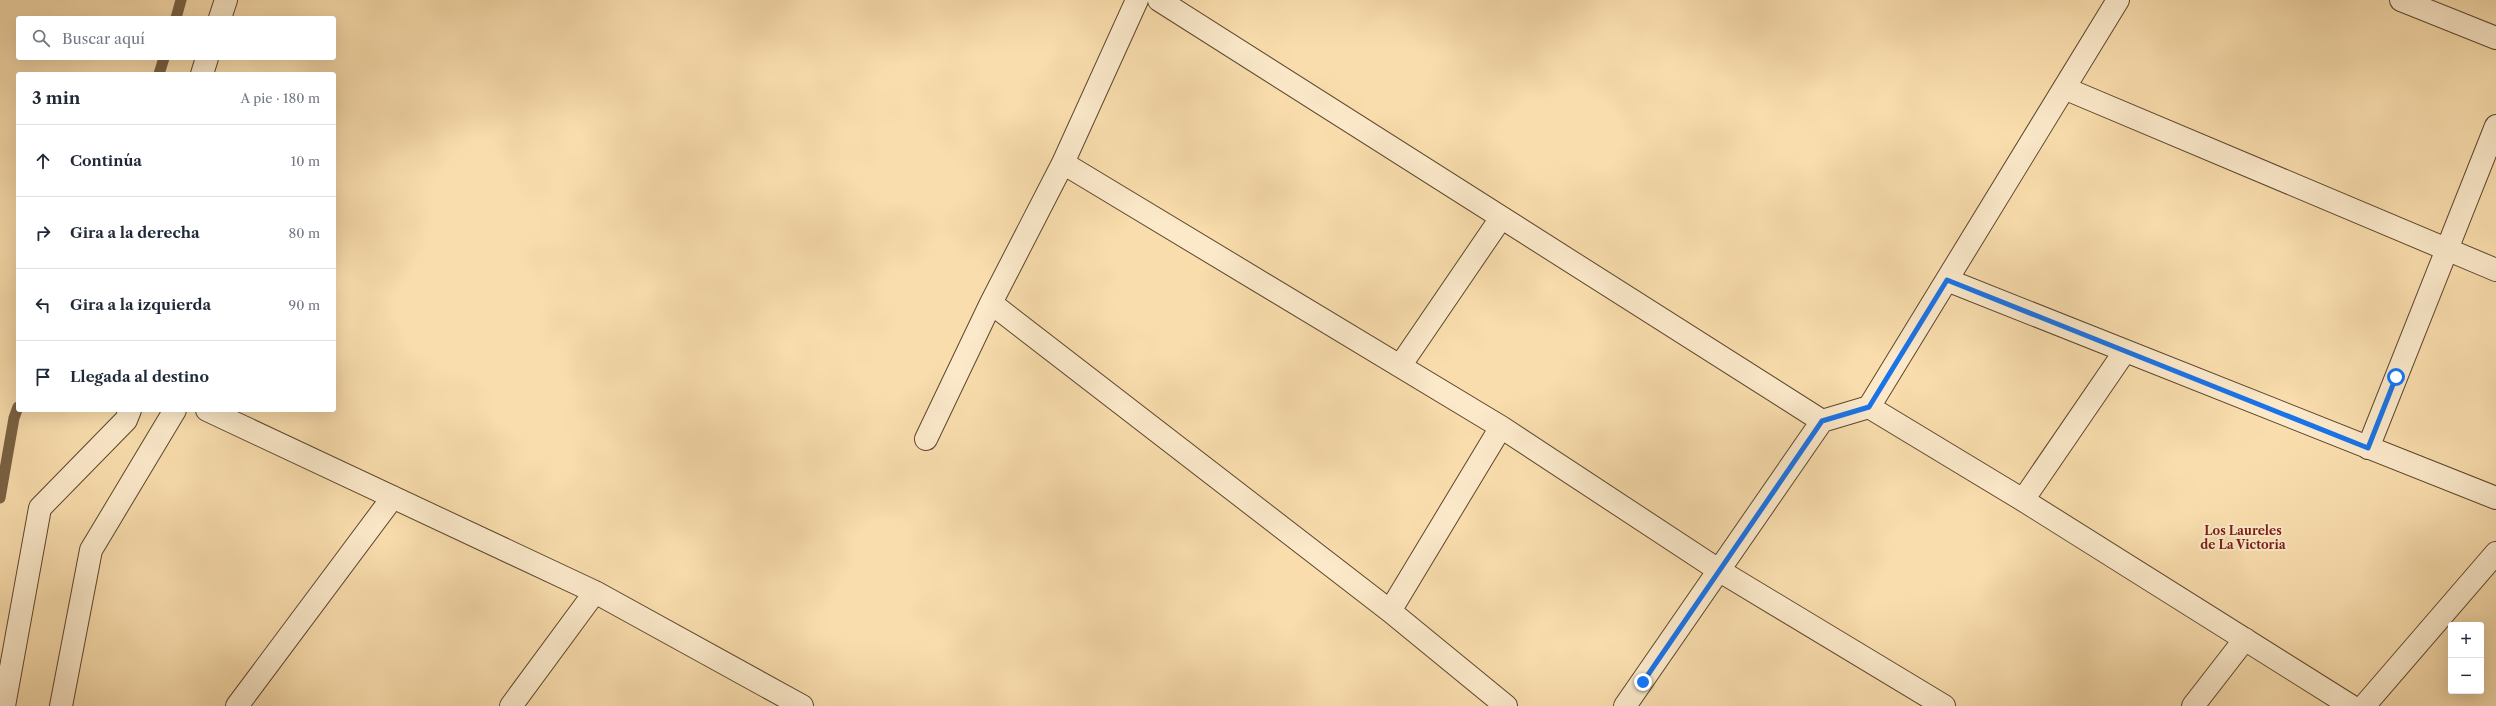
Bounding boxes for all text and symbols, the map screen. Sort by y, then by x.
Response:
search box [16,16,336,60]
icon: search [30,27,52,49]
text: Buscar aquí [62,29,145,48]
text: 3 min [32,88,81,108]
text: A pie · 180 m [241,90,320,106]
icon: ahead [32,150,54,172]
text: Continúa [70,151,142,170]
text: 10 m [291,153,320,169]
icon: right [32,222,54,244]
text: Gira a la derecha [70,223,200,242]
text: 80 m [288,225,320,241]
icon: left [32,294,54,316]
text: Gira a la izquierda [70,295,211,314]
text: 90 m [289,297,320,313]
icon: arrive [32,366,54,388]
text: Llegada al destino [70,367,209,386]
route start [2387,368,2405,386]
district label: Los Laureles de La Victoria [2200,523,2287,552]
map controls [2448,622,2484,694]
button: + [2448,622,2484,658]
button: − [2448,658,2484,694]
route end [1634,673,1652,691]

